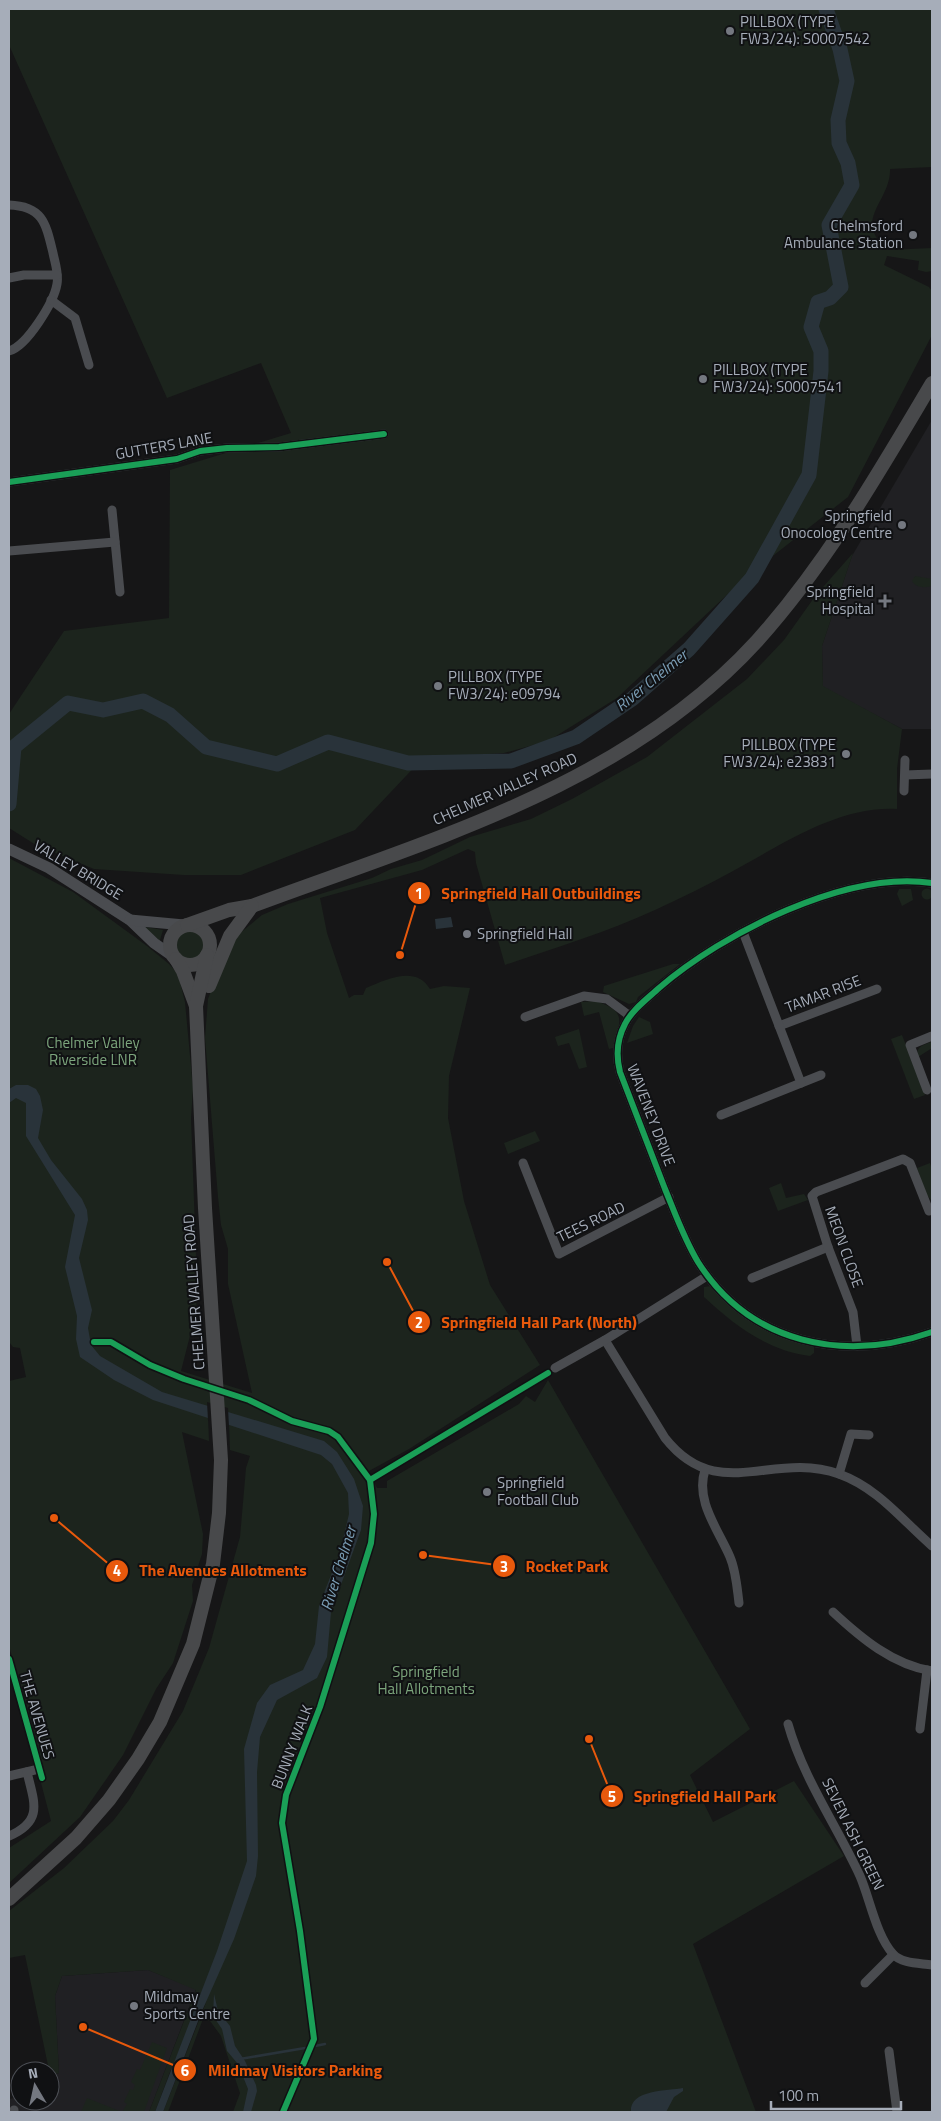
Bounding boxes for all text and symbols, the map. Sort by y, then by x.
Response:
place label: PILLBOX (TYPE FW3/24): S0007542 [740,10,870,50]
marker: PILLBOX (TYPE FW3/24): S0007542 [724,25,736,37]
place label: Chelmsford Ambulance Station [784,214,903,254]
marker: Chelmsford Ambulance Station [907,229,919,241]
place label: PILLBOX (TYPE FW3/24): S0007541 [713,358,843,398]
marker: PILLBOX (TYPE FW3/24): S0007541 [697,373,709,385]
street label: GUTTERS LANE [114,426,214,465]
place label: Springfield Onocology Centre [781,504,892,544]
marker: Springfield Onocology Centre [896,519,908,531]
place label: Springfield Hospital [806,580,874,620]
marker: Springfield Hospital [878,594,892,608]
water label: River Chelmer [610,642,694,717]
place label: PILLBOX (TYPE FW3/24): e09794 [448,665,561,705]
marker: PILLBOX (TYPE FW3/24): e09794 [432,680,444,692]
place label: PILLBOX (TYPE FW3/24): e23831 [723,733,836,773]
street label: CHELMER VALLEY ROAD [429,746,581,831]
marker: PILLBOX (TYPE FW3/24): e23831 [840,748,852,760]
street label: VALLEY BRIDGE [29,834,127,905]
callout: Springfield Hall Outbuildings [407,878,651,909]
text: Springfield Hall Outbuildings [441,881,641,905]
text: 1 [415,882,423,905]
place label: Springfield Hall [477,922,572,945]
marker: Springfield Hall [461,928,473,940]
street label: TAMAR RISE [782,969,864,1019]
park label: Chelmer Valley Riverside LNR [46,1031,140,1071]
street label: WAVENEY DRIVE [621,1060,682,1169]
street label: TEES ROAD [553,1195,629,1248]
street label: MEON CLOSE [819,1203,870,1291]
street label: CHELMER VALLEY ROAD [177,1213,210,1371]
callout: Springfield Hall Park (North) [406,1307,647,1338]
text: Springfield Hall Park (North) [441,1310,637,1334]
text: 2 [415,1311,423,1334]
place label: Springfield Football Club [497,1471,579,1511]
marker: Springfield Football Club [481,1486,493,1498]
water label: River Chelmer [314,1521,363,1613]
callout: Rocket Park [491,1551,619,1582]
text: Rocket Park [526,1554,609,1578]
callout: The Avenues Allotments [104,1555,317,1586]
text: 3 [500,1555,508,1578]
text: The Avenues Allotments [139,1558,307,1582]
text: 4 [113,1559,121,1582]
park label: Springfield Hall Allotments [377,1660,475,1700]
street label: THE AVENUES [14,1668,61,1762]
street label: BUNNY WALK [265,1701,318,1792]
street label: SEVEN ASH GREEN [816,1774,891,1894]
callout: Springfield Hall Park [599,1781,786,1812]
text: Springfield Hall Park [634,1784,777,1808]
text: 5 [608,1785,616,1808]
place label: Mildmay Sports Centre [144,1985,230,2025]
marker: Mildmay Sports Centre [128,2000,140,2012]
callout: Mildmay Visitors Parking [172,2055,392,2086]
text: Mildmay Visitors Parking [208,2058,382,2082]
text: 6 [181,2059,189,2082]
north arrow [10,2061,60,2111]
text: N [26,2062,39,2084]
scale bar [771,2078,901,2110]
text: 100 m [778,2084,819,2107]

